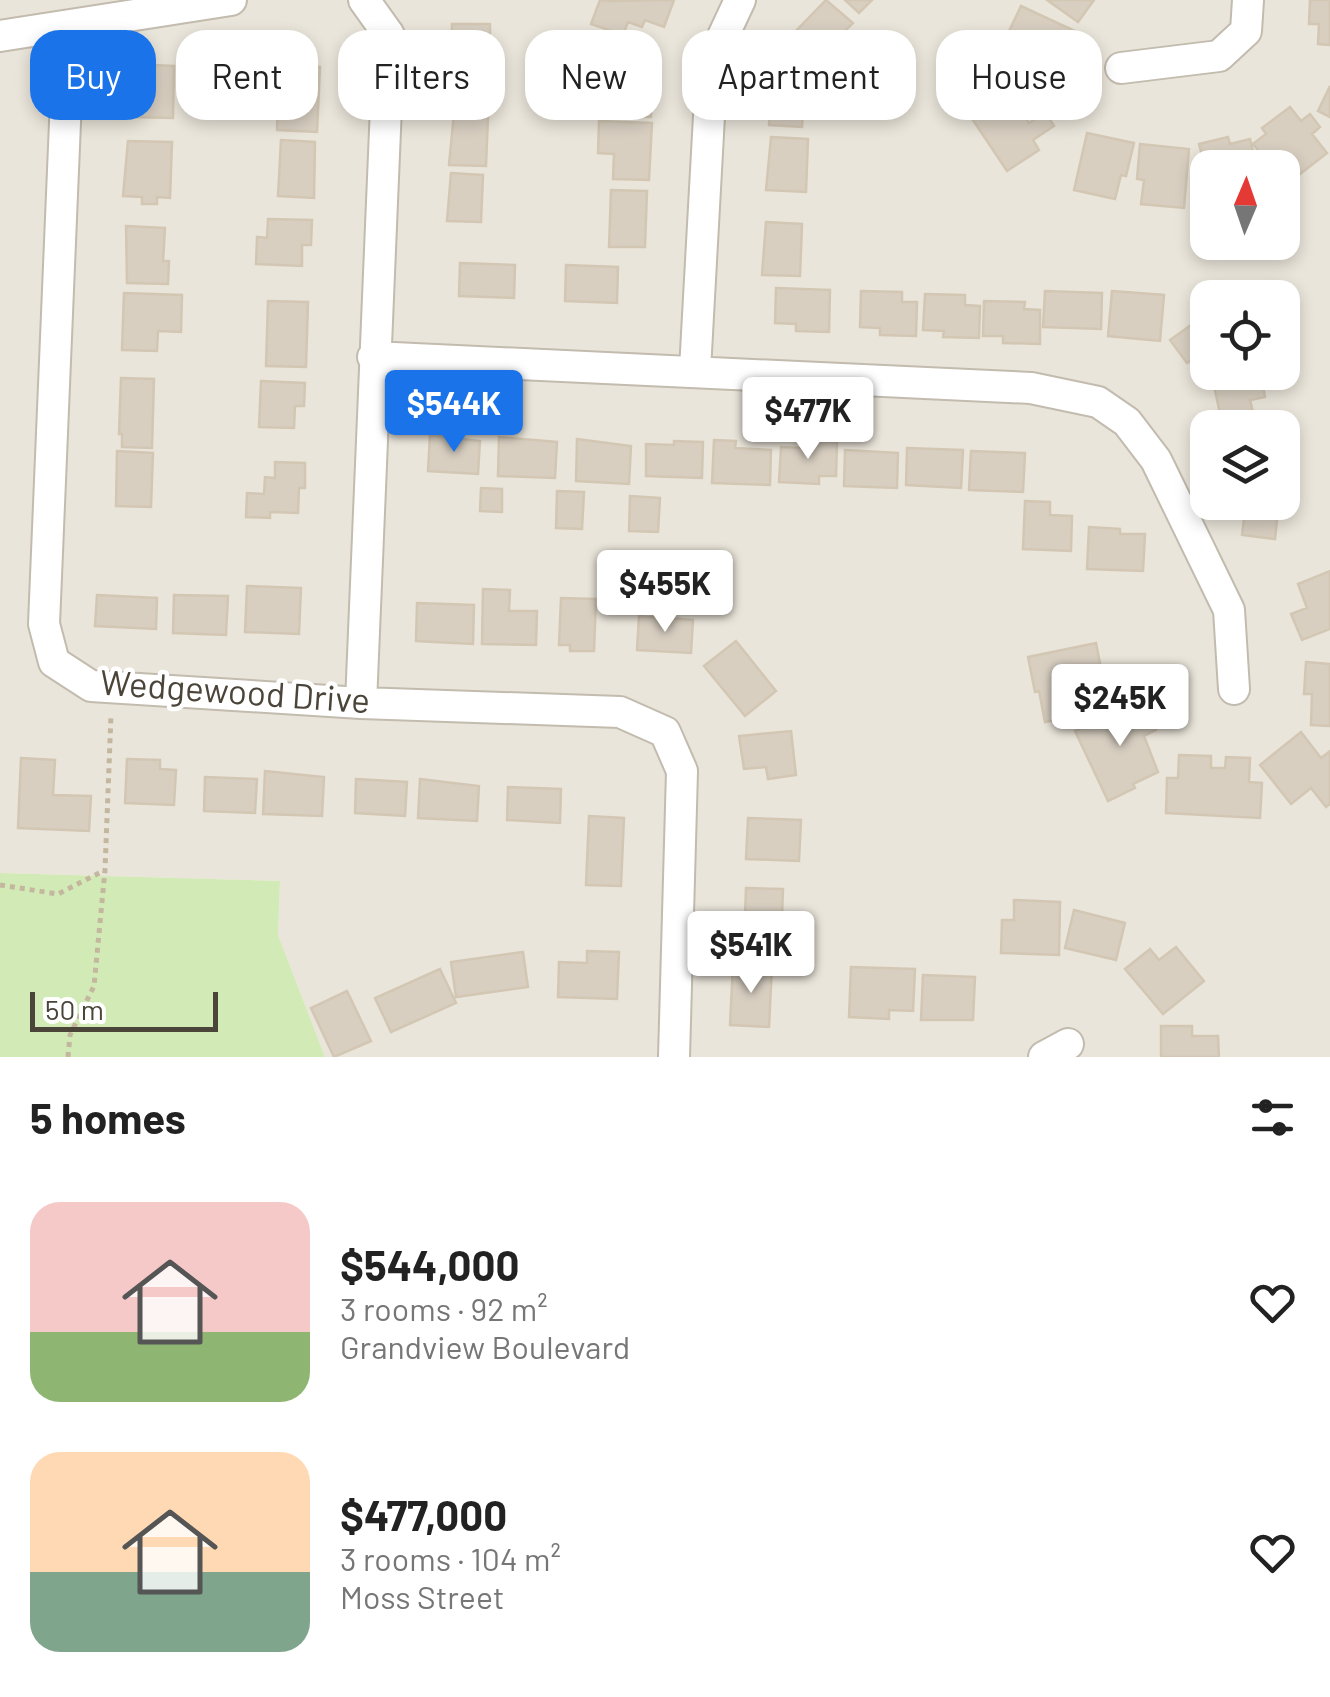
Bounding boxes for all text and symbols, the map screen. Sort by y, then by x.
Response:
chip: Buy [30,30,156,120]
chip: Rent [176,30,318,120]
chip: Filters [338,30,505,120]
chip: New [525,30,662,120]
chip: Apartment [682,30,916,120]
chip: House [936,30,1102,120]
north arrow [1190,150,1300,260]
map controls [1190,150,1300,520]
button: locate [1190,280,1300,390]
pin: $544K [384,370,524,455]
pin: $477K [738,377,878,462]
text: $544K [407,383,501,421]
text: $477K [764,390,852,428]
button: layers [1190,410,1300,520]
pin: $455K [595,550,735,635]
text: $455K [619,563,711,601]
street label: Wedgewood Drive [99,660,372,720]
pin: $245K [1050,664,1190,749]
text: $245K [1074,677,1166,715]
pin: $541K [681,911,821,996]
text: $541K [709,924,793,962]
scale bar [30,987,218,1032]
text: 50 m [45,992,104,1026]
icon: filters [1245,1090,1300,1145]
text: 5 homes [30,1092,186,1142]
text: $544,000 [340,1239,519,1289]
icon: home [110,1242,230,1362]
icon: heart [1245,1275,1300,1330]
text: 3 rooms · 92 m² [340,1289,548,1327]
text: Grandview Boulevard [340,1327,630,1365]
text: $477,000 [340,1489,507,1539]
icon: home [110,1492,230,1612]
icon: heart [1245,1525,1300,1580]
text: 3 rooms · 104 m² [340,1539,561,1577]
text: Moss Street [340,1577,504,1615]

